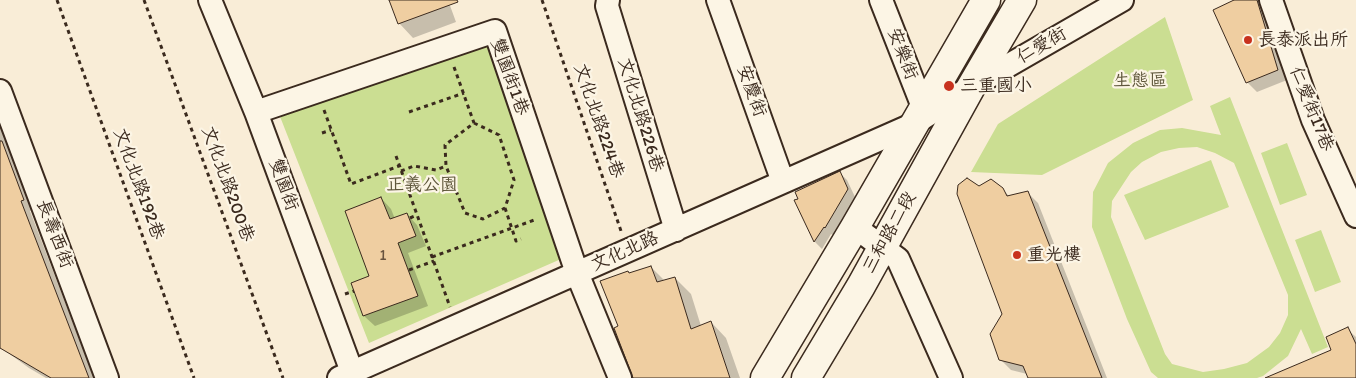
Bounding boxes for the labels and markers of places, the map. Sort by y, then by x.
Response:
place label: 長泰派出所 [1258,29,1348,51]
marker: 長泰派出所 [1242,34,1254,46]
place label: 三重國小 [960,75,1032,97]
marker: 三重國小 [942,79,956,93]
place label: 重光樓 [1027,244,1081,266]
marker: 重光樓 [1011,249,1023,261]

